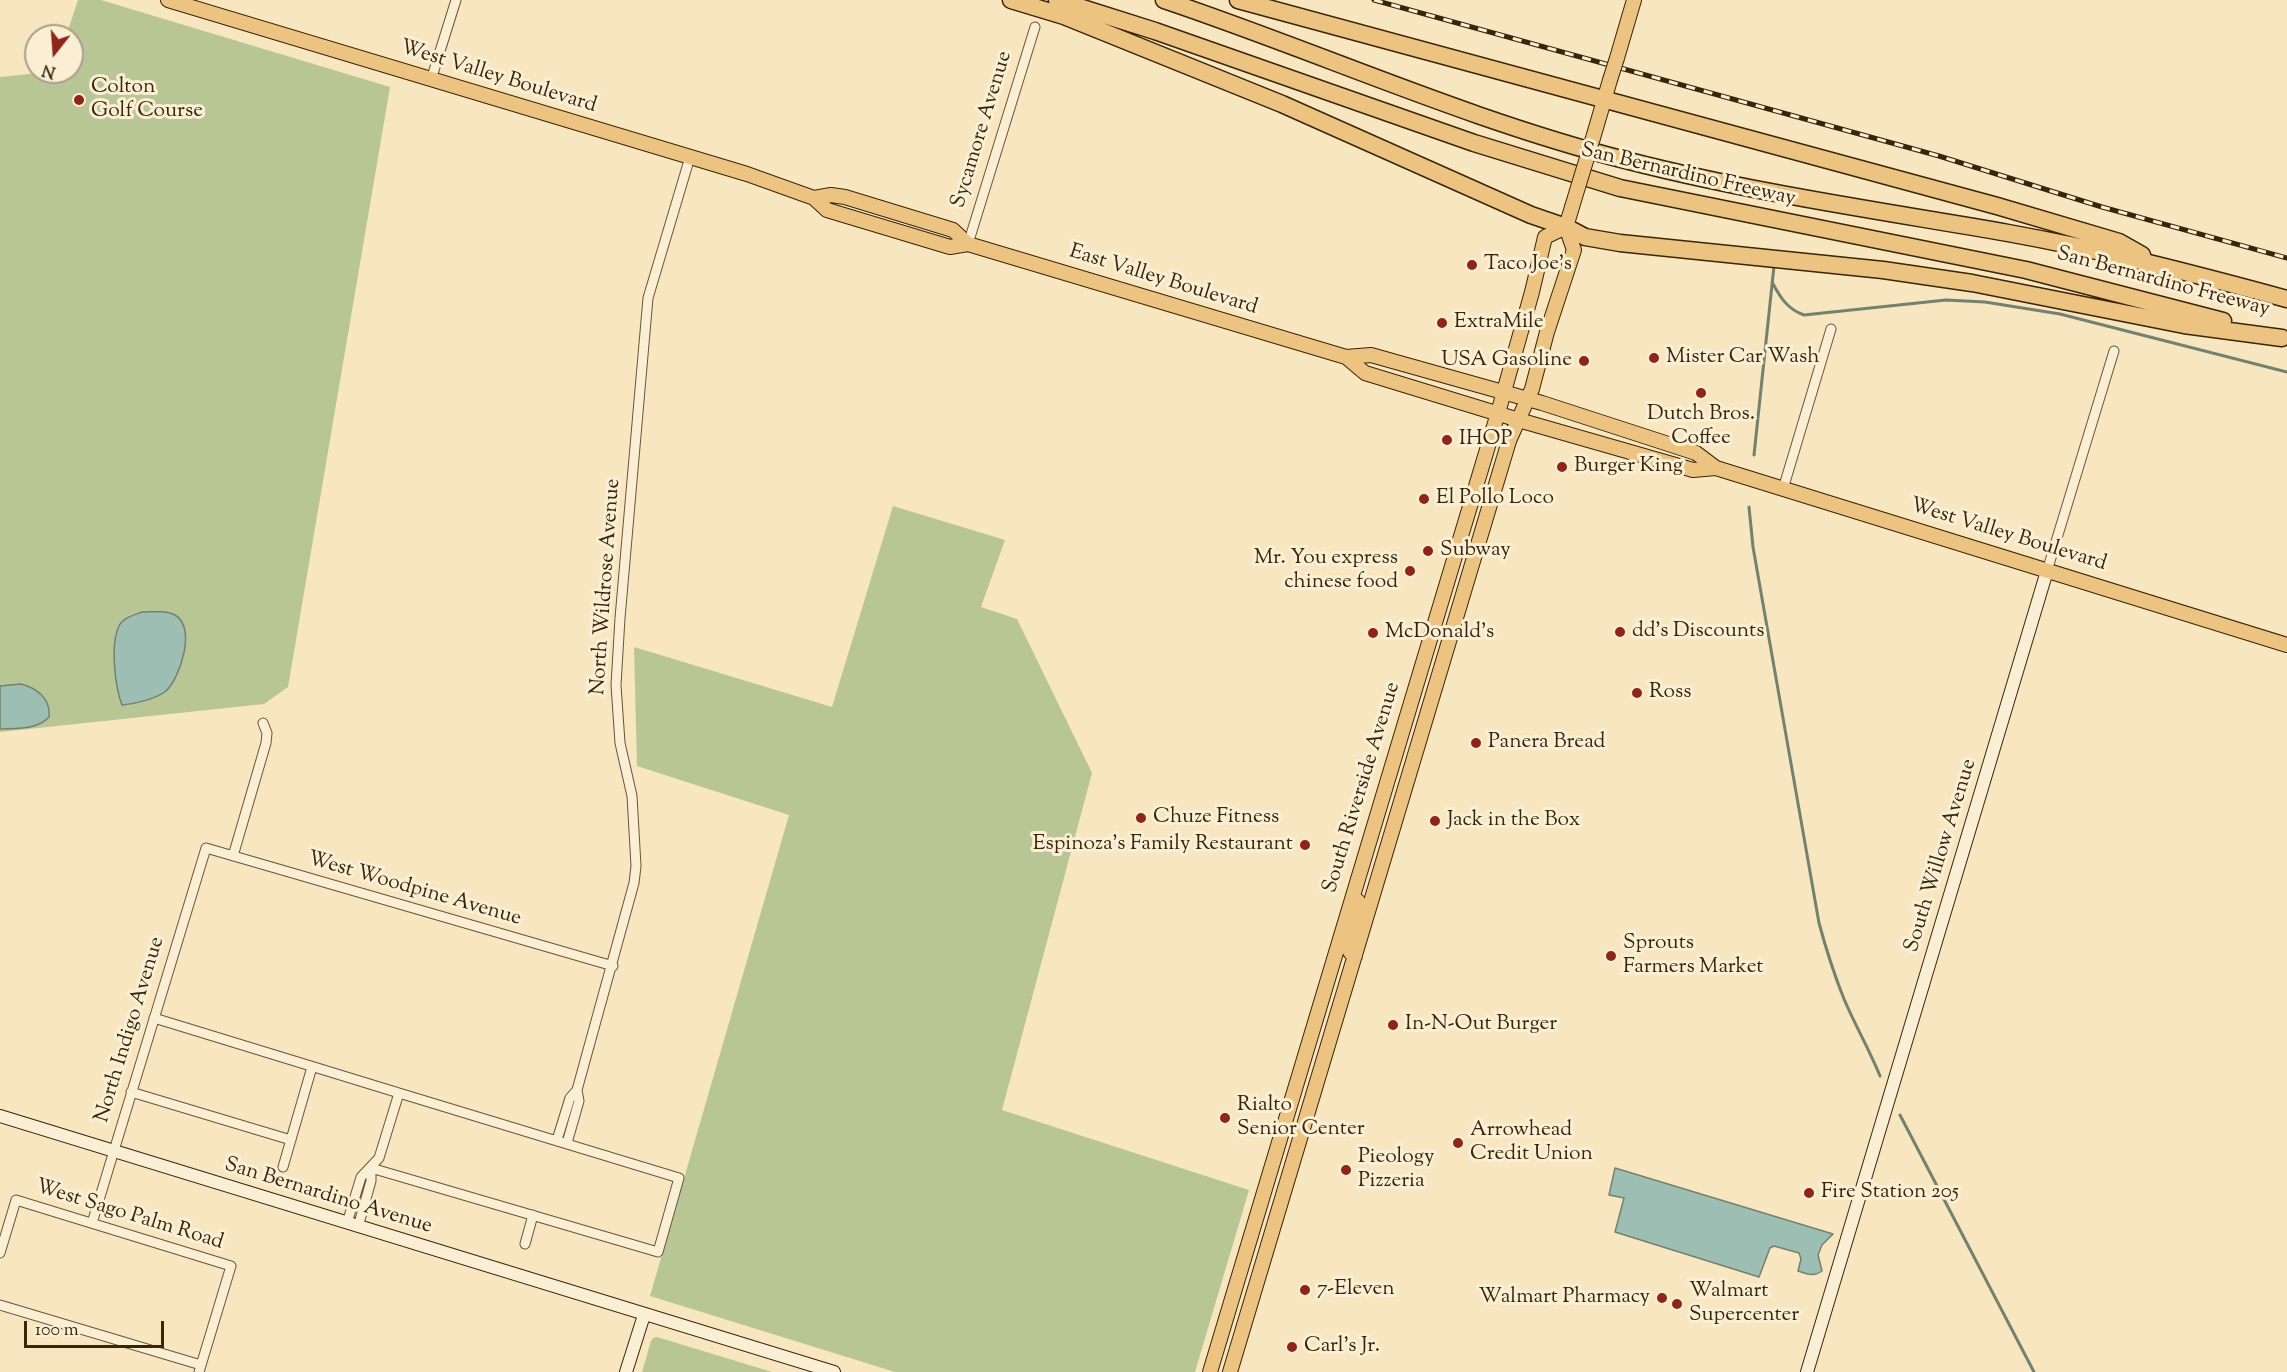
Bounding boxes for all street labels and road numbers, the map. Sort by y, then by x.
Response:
street label: West Valley Boulevard [397,36,599,120]
street label: Sycamore Avenue [947,49,1019,211]
street label: San Bernardino Freeway [1578,139,1798,213]
street label: East Valley Boulevard [1066,240,1260,322]
street label: San Bernardino Freeway [2054,242,2272,324]
street label: North Wildrose Avenue [587,478,627,696]
street label: West Valley Boulevard [1907,494,2109,578]
street label: South Riverside Avenue [1319,679,1407,897]
street label: South Willow Avenue [1901,756,1983,956]
street label: West Woodpine Avenue [304,847,524,933]
street label: North Indigo Avenue [91,934,171,1126]
street label: San Bernardino Avenue [221,1153,435,1241]
street label: West Sago Palm Road [32,1175,226,1257]

